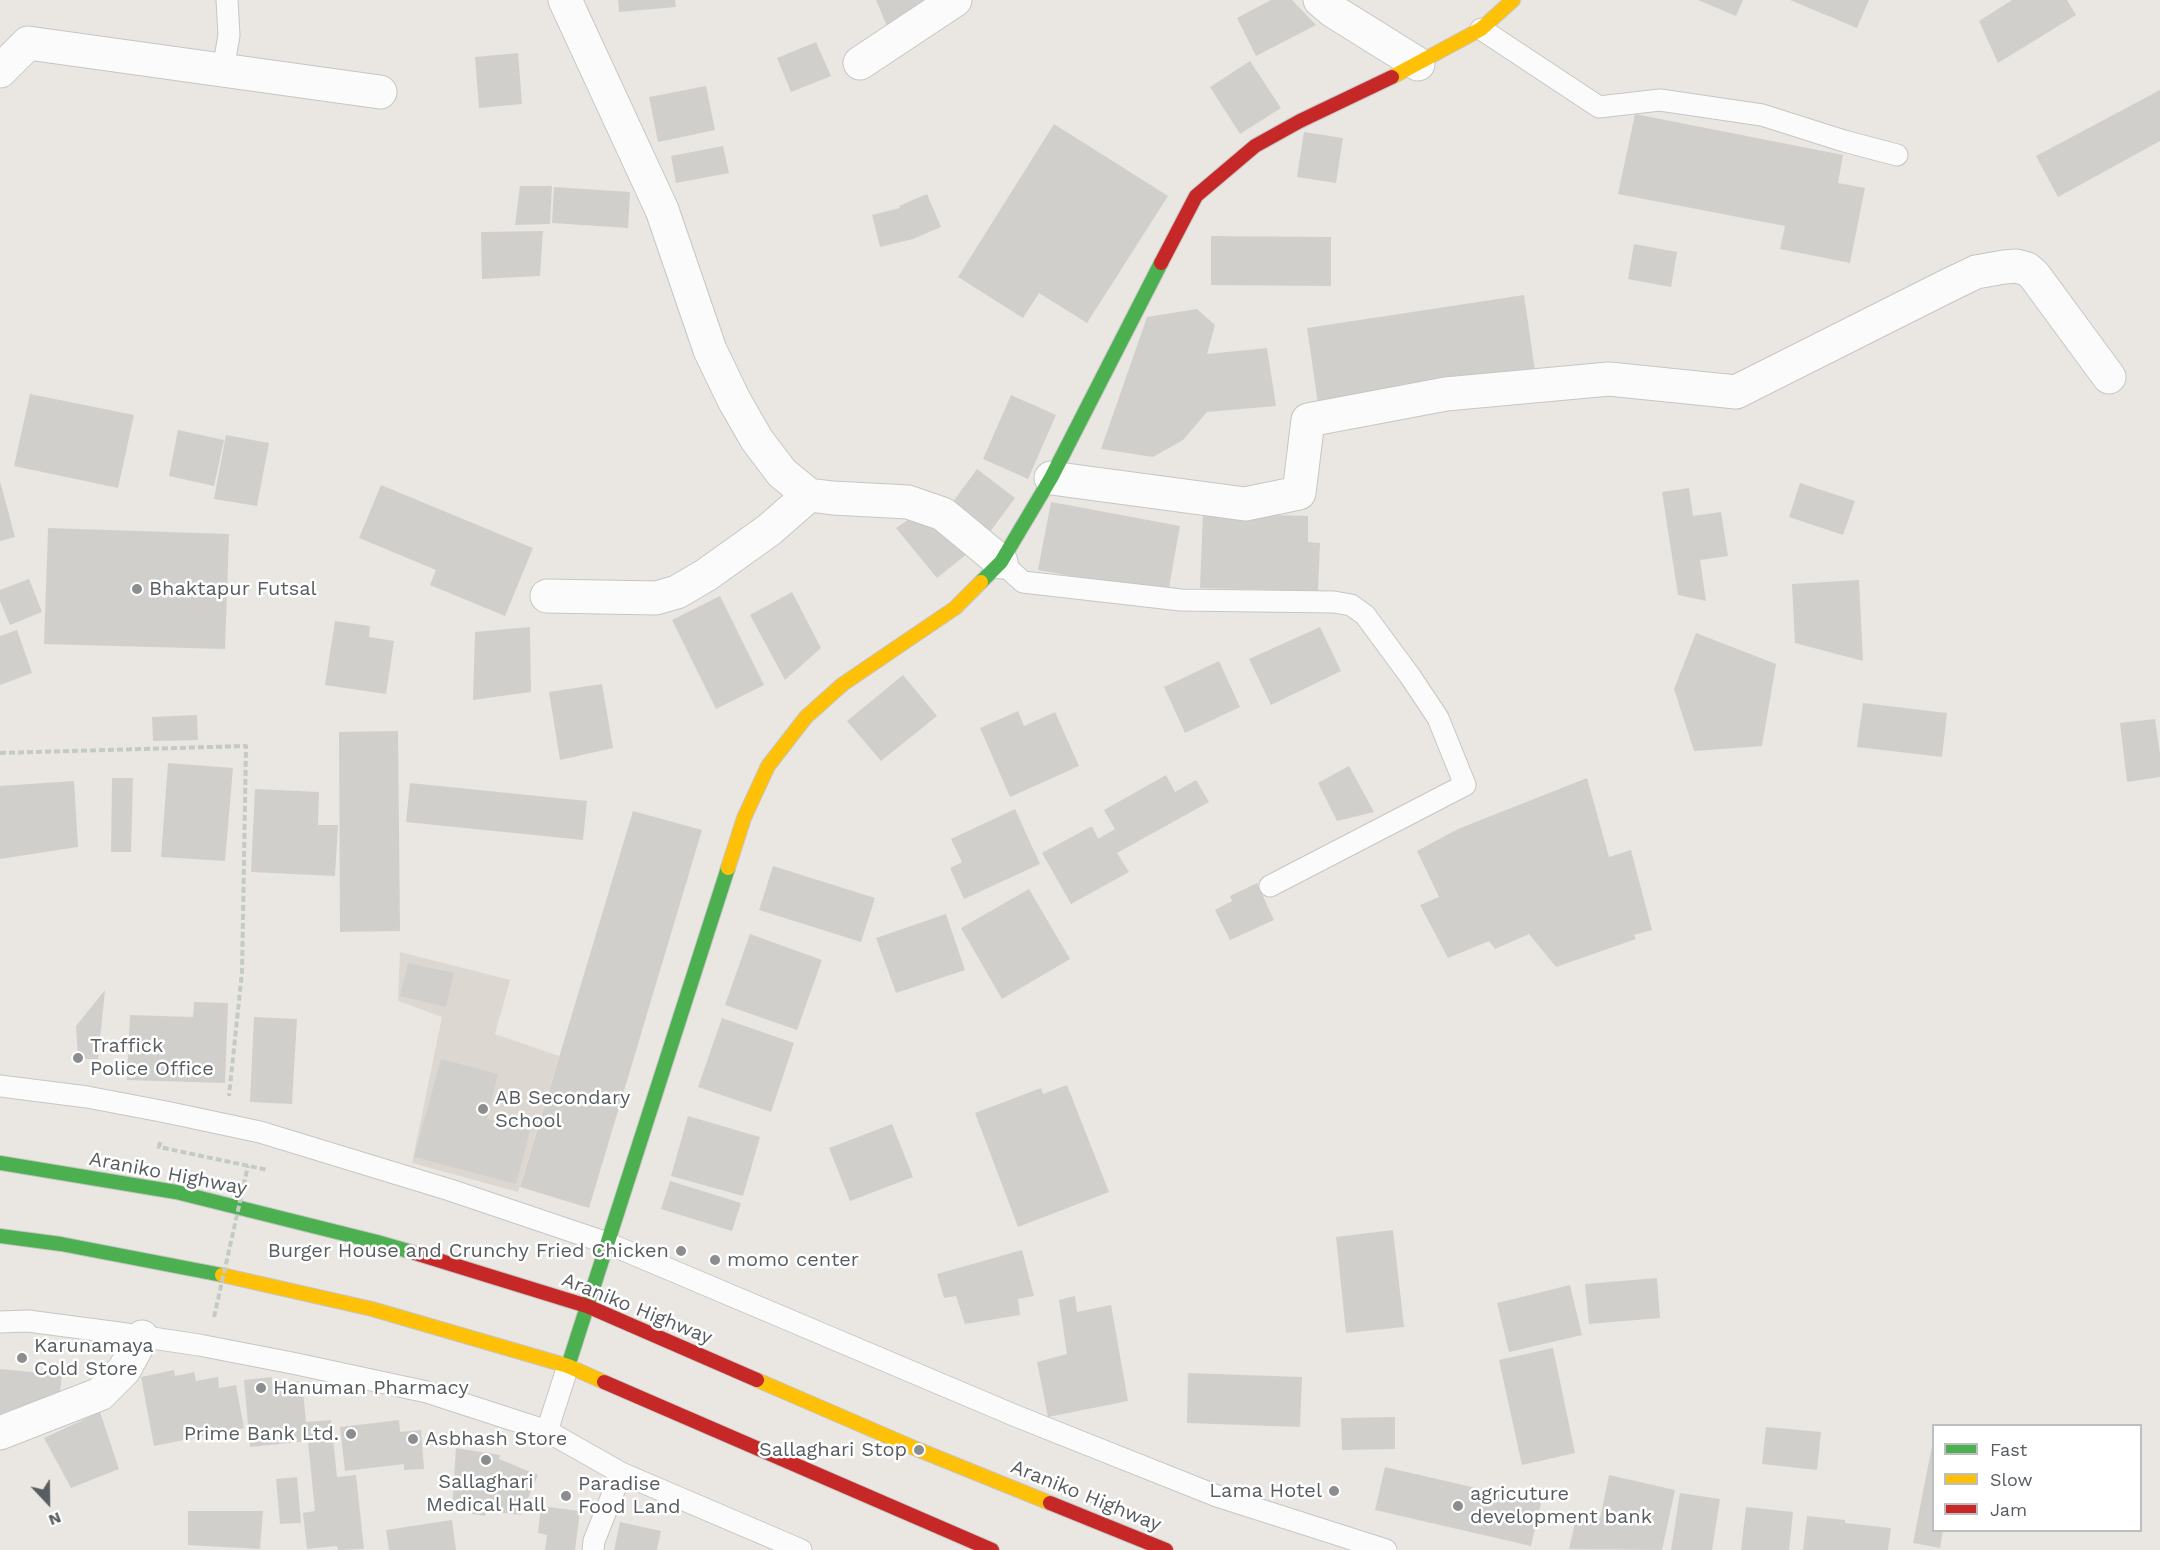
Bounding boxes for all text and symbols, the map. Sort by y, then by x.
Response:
place label: Bhaktapur Futsal [149,577,317,601]
marker: Bhaktapur Futsal [130,582,144,596]
place label: Traffick Police Office [90,1034,214,1081]
marker: Traffick Police Office [71,1051,85,1065]
place label: AB Secondary School [495,1086,630,1133]
marker: AB Secondary School [476,1102,490,1116]
street label: Araniko Highway [87,1147,249,1201]
place label: Burger House and Crunchy Fried Chicken [268,1239,669,1263]
marker: Burger House and Crunchy Fried Chicken [674,1244,688,1258]
place label: momo center [727,1248,859,1272]
marker: momo center [708,1253,722,1267]
street label: Araniko Highway [558,1268,716,1350]
place label: Karunamaya Cold Store [34,1334,154,1381]
marker: Karunamaya Cold Store [15,1351,29,1365]
place label: Hanuman Pharmacy [273,1376,469,1400]
marker: Hanuman Pharmacy [254,1381,268,1395]
place label: Prime Bank Ltd. [184,1422,339,1446]
legend [1932,1424,2142,1532]
marker: Prime Bank Ltd. [344,1427,358,1441]
place label: Asbhash Store [425,1427,567,1451]
marker: Asbhash Store [406,1432,420,1446]
place label: Sallaghari Stop [759,1438,907,1462]
text: Fast [1990,1439,2027,1460]
marker: Sallaghari Stop [912,1443,926,1457]
marker: Sallaghari Medical Hall [479,1453,493,1467]
street label: Araniko Highway [1007,1455,1165,1537]
text: Slow [1990,1469,2033,1490]
place label: Sallaghari Medical Hall [426,1470,546,1517]
north arrow [18,1472,78,1532]
place label: Paradise Food Land [578,1472,681,1519]
place label: Lama Hotel [1209,1479,1322,1503]
place label: agricuture development bank [1470,1482,1652,1529]
marker: Lama Hotel [1327,1484,1341,1498]
marker: Paradise Food Land [559,1489,573,1503]
marker: agricuture development bank [1451,1499,1465,1513]
text: Jam [1990,1499,2027,1520]
text: N [46,1508,64,1530]

